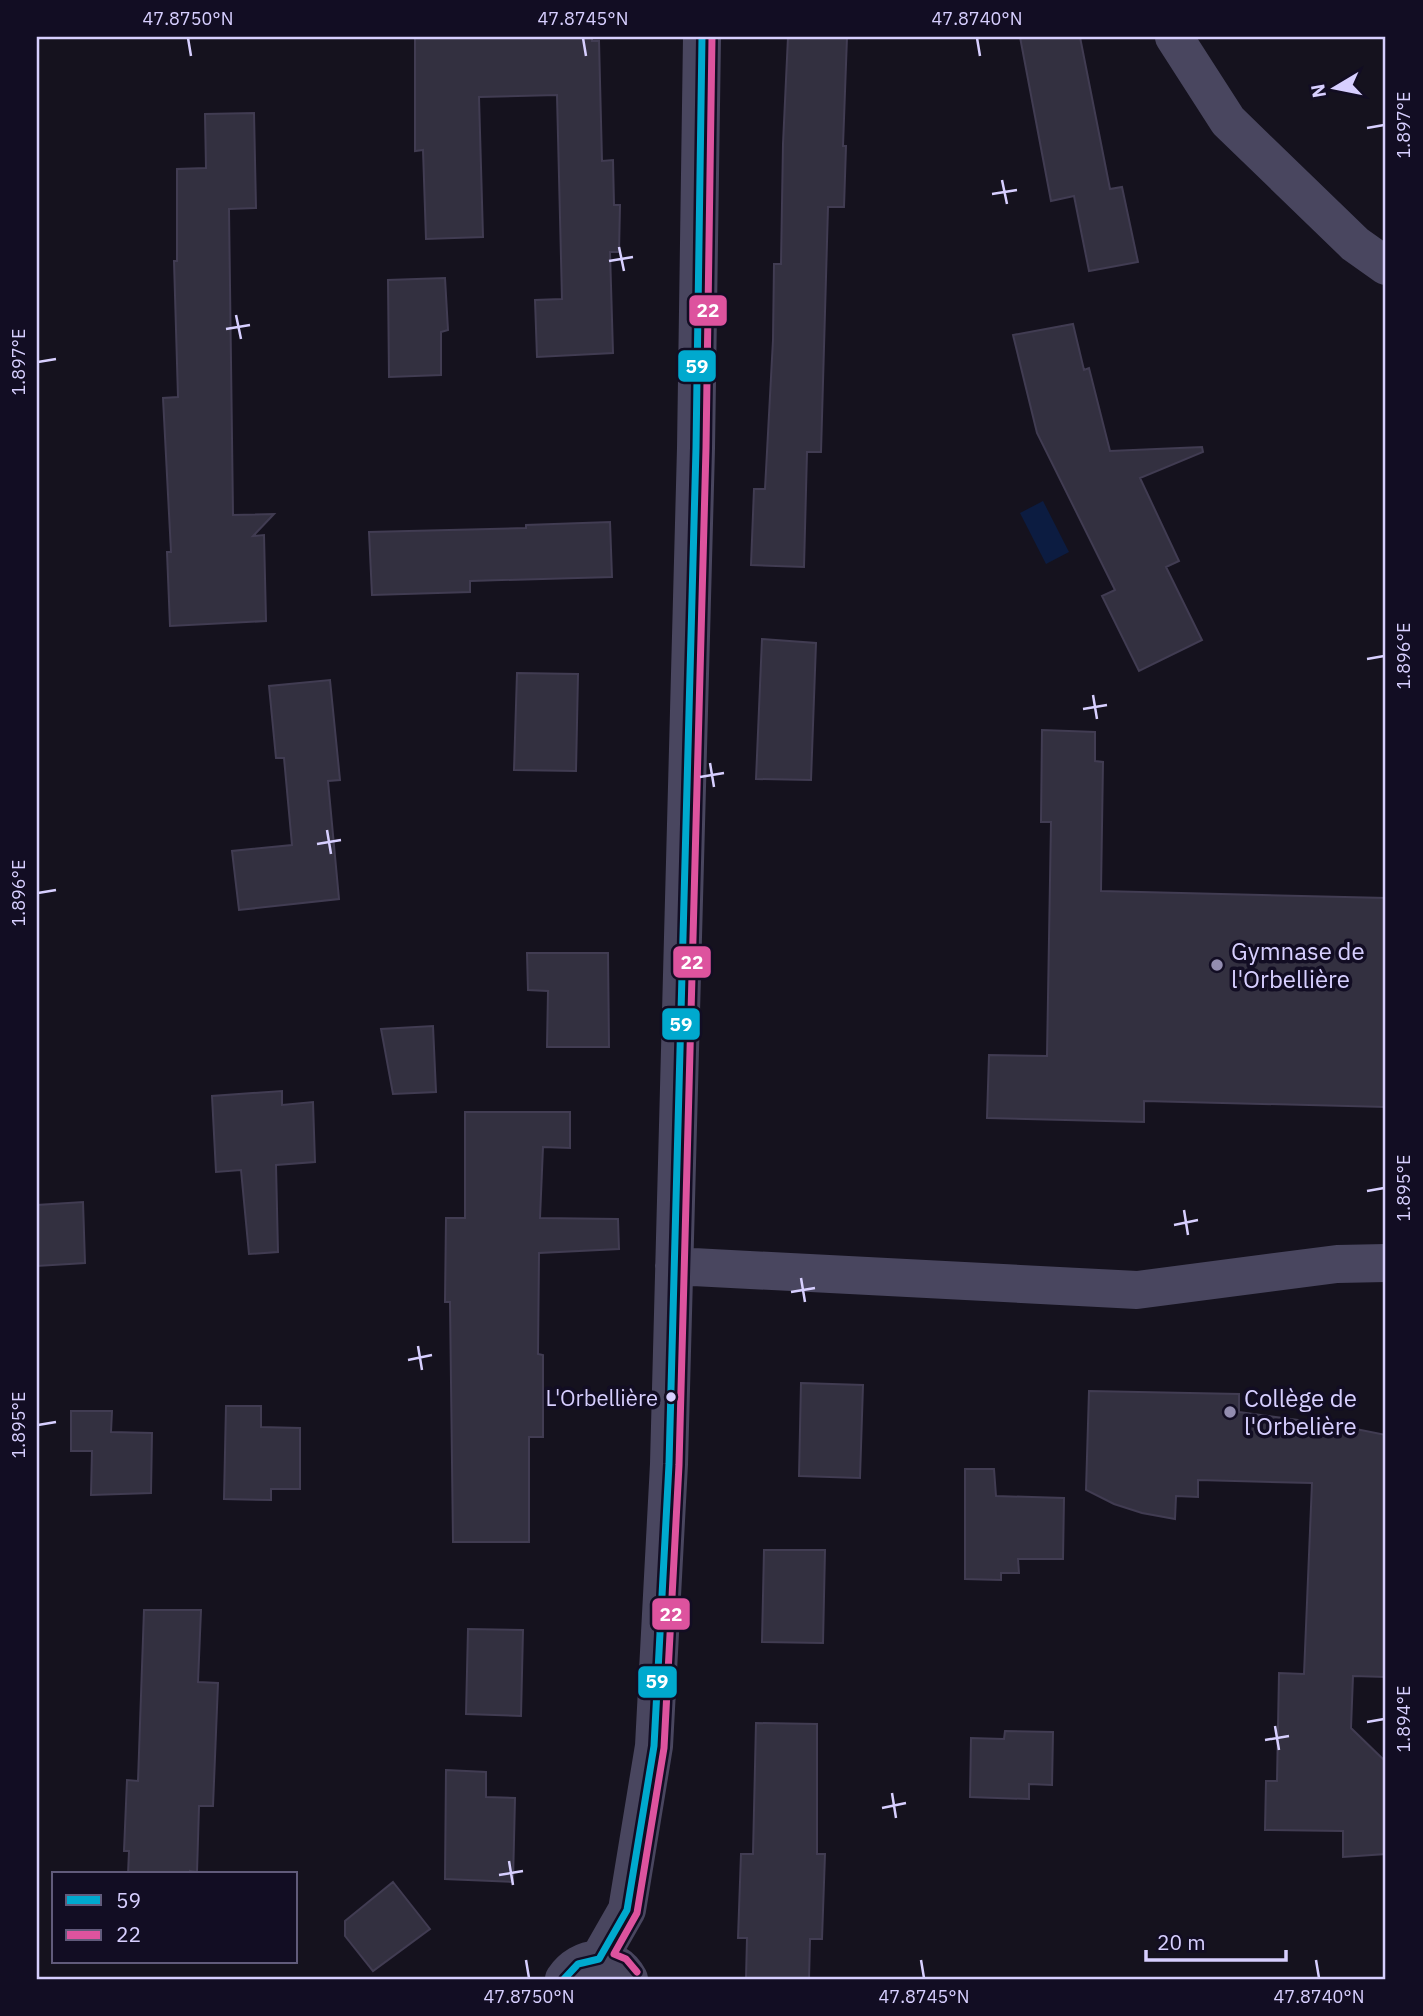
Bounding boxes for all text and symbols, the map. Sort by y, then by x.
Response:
text: 47.8750°N [143,7,233,30]
text: 47.8745°N [538,7,628,30]
text: 47.8740°N [932,7,1022,30]
north arrow [1300,52,1370,122]
text: N [1305,82,1331,100]
text: 1.897°E [1392,91,1415,159]
line badge: 22 [688,294,728,327]
text: 22 [697,298,719,322]
text: 1.897°E [7,328,30,396]
line badge: 59 [677,349,717,383]
text: 59 [686,354,708,378]
text: 1.896°E [1392,622,1415,690]
text: 1.896°E [7,859,30,927]
place label: Gymnase de l'Orbellière [1231,935,1365,995]
line badge: 22 [672,945,712,979]
text: 22 [681,950,703,974]
marker: Gymnase de l'Orbellière [1209,957,1225,973]
line badge: 59 [661,1007,701,1041]
text: 59 [670,1012,692,1036]
text: 1.895°E [1392,1154,1415,1222]
place label: Collège de l'Orbelière [1244,1382,1357,1442]
place label: L'Orbellière [545,1383,658,1412]
marker: L'Orbellière [664,1390,678,1404]
text: 1.895°E [7,1391,30,1459]
marker: Collège de l'Orbelière [1222,1404,1238,1420]
line badge: 22 [651,1597,691,1631]
text: 22 [660,1602,682,1626]
line badge: 59 [637,1665,678,1699]
text: 59 [646,1669,668,1693]
text: 1.894°E [1392,1685,1415,1753]
legend [52,1872,298,1964]
text: 59 [116,1886,141,1914]
scale bar [1146,1918,1286,1962]
text: 22 [116,1920,141,1948]
text: 20 m [1157,1928,1206,1956]
text: 47.8750°N [484,1985,574,2008]
text: 47.8745°N [879,1985,969,2008]
text: 47.8740°N [1274,1985,1364,2008]

